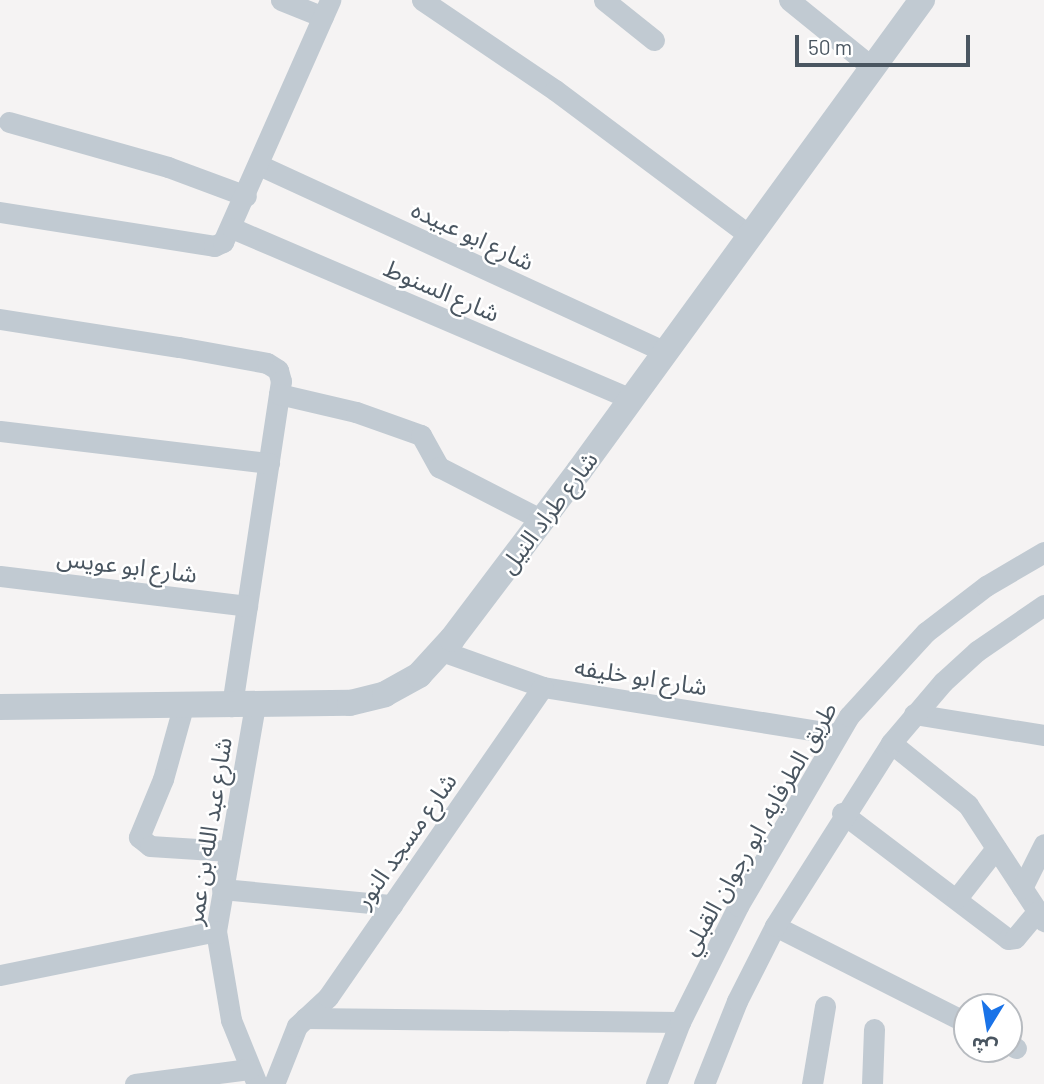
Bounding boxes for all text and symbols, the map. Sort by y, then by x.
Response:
scale bar [799,21,974,65]
text: 50 m [808,34,852,59]
street label: شارع ابو عبيده [407,194,539,276]
street label: شارع السنوط [380,253,504,327]
street label: شارع طراد النيل [493,445,603,579]
street label: شارع ابو عويس [55,542,199,588]
street label: شارع ابو خليفه [573,651,709,701]
street label: طريق الطرفايه, ابو رجوان القبلي [674,696,842,960]
street label: شارع عبد الله بن عمر [179,735,237,927]
street label: شارع مسجد النور [348,767,462,913]
north arrow [953,993,1023,1063]
text: ش [969,1033,999,1061]

